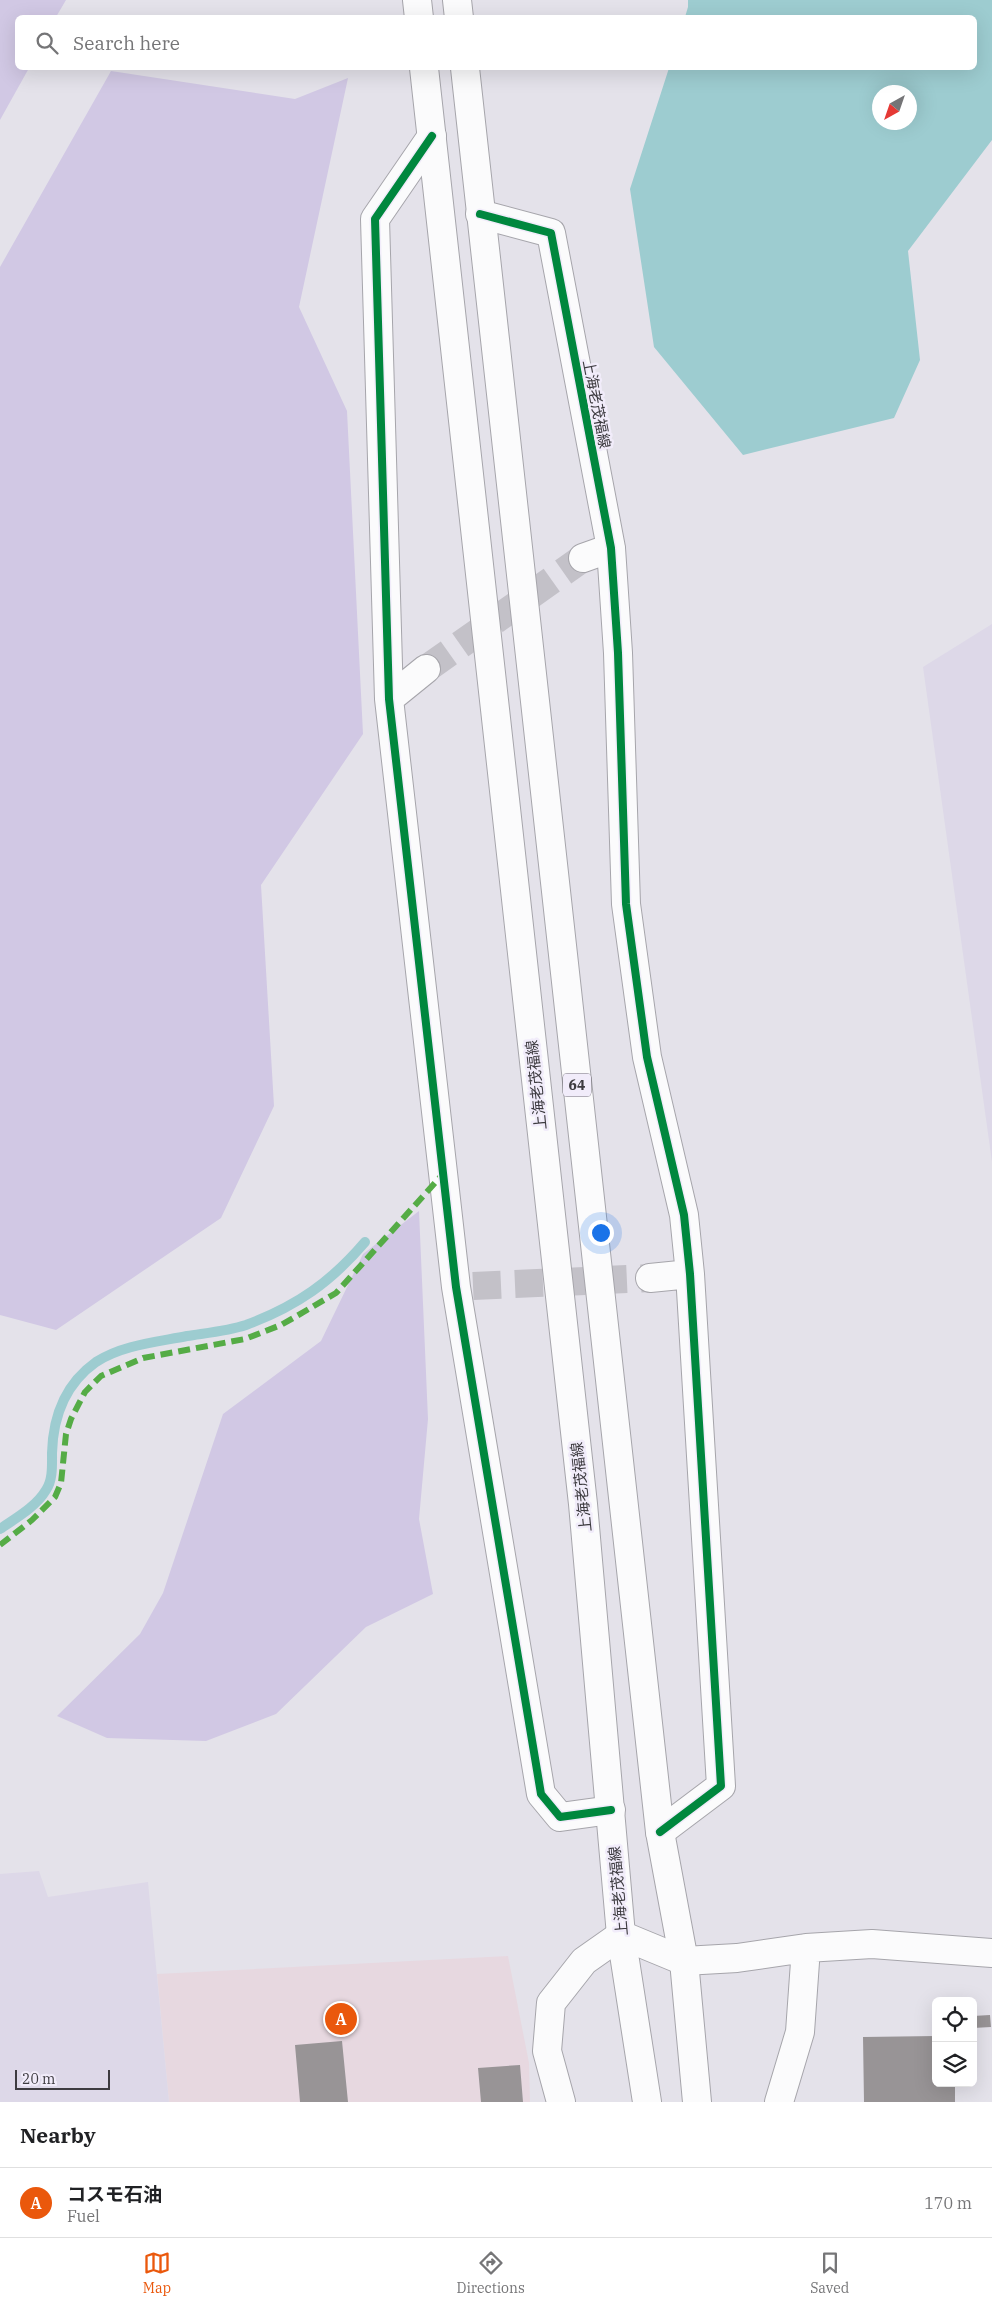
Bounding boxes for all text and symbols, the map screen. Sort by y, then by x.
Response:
search box [15,15,977,70]
icon: search [33,29,61,57]
text: Search here [73,31,180,55]
north arrow [872,85,917,130]
street label: 上海老茂福線 [579,358,615,450]
street label: 上海老茂福線 [522,1039,550,1131]
road number: 64 [563,1074,591,1096]
your location [588,1220,614,1246]
street label: 上海老茂福線 [567,1441,595,1533]
street label: 上海老茂福線 [605,1845,631,1937]
map controls [932,1997,977,2087]
button: locate [932,1997,977,2042]
pin: A [325,2000,357,2038]
button: layers [932,2042,977,2087]
scale bar [15,2067,110,2090]
text: 20 m [22,2070,55,2088]
text: Nearby [20,2121,96,2149]
text: コスモ石油 [67,2182,162,2206]
text: A [30,2193,42,2213]
text: 170 m [924,2193,972,2213]
text: Fuel [67,2206,100,2226]
tab: Map [143,2249,171,2297]
tab: Directions [457,2249,525,2297]
tab: Saved [810,2249,849,2297]

